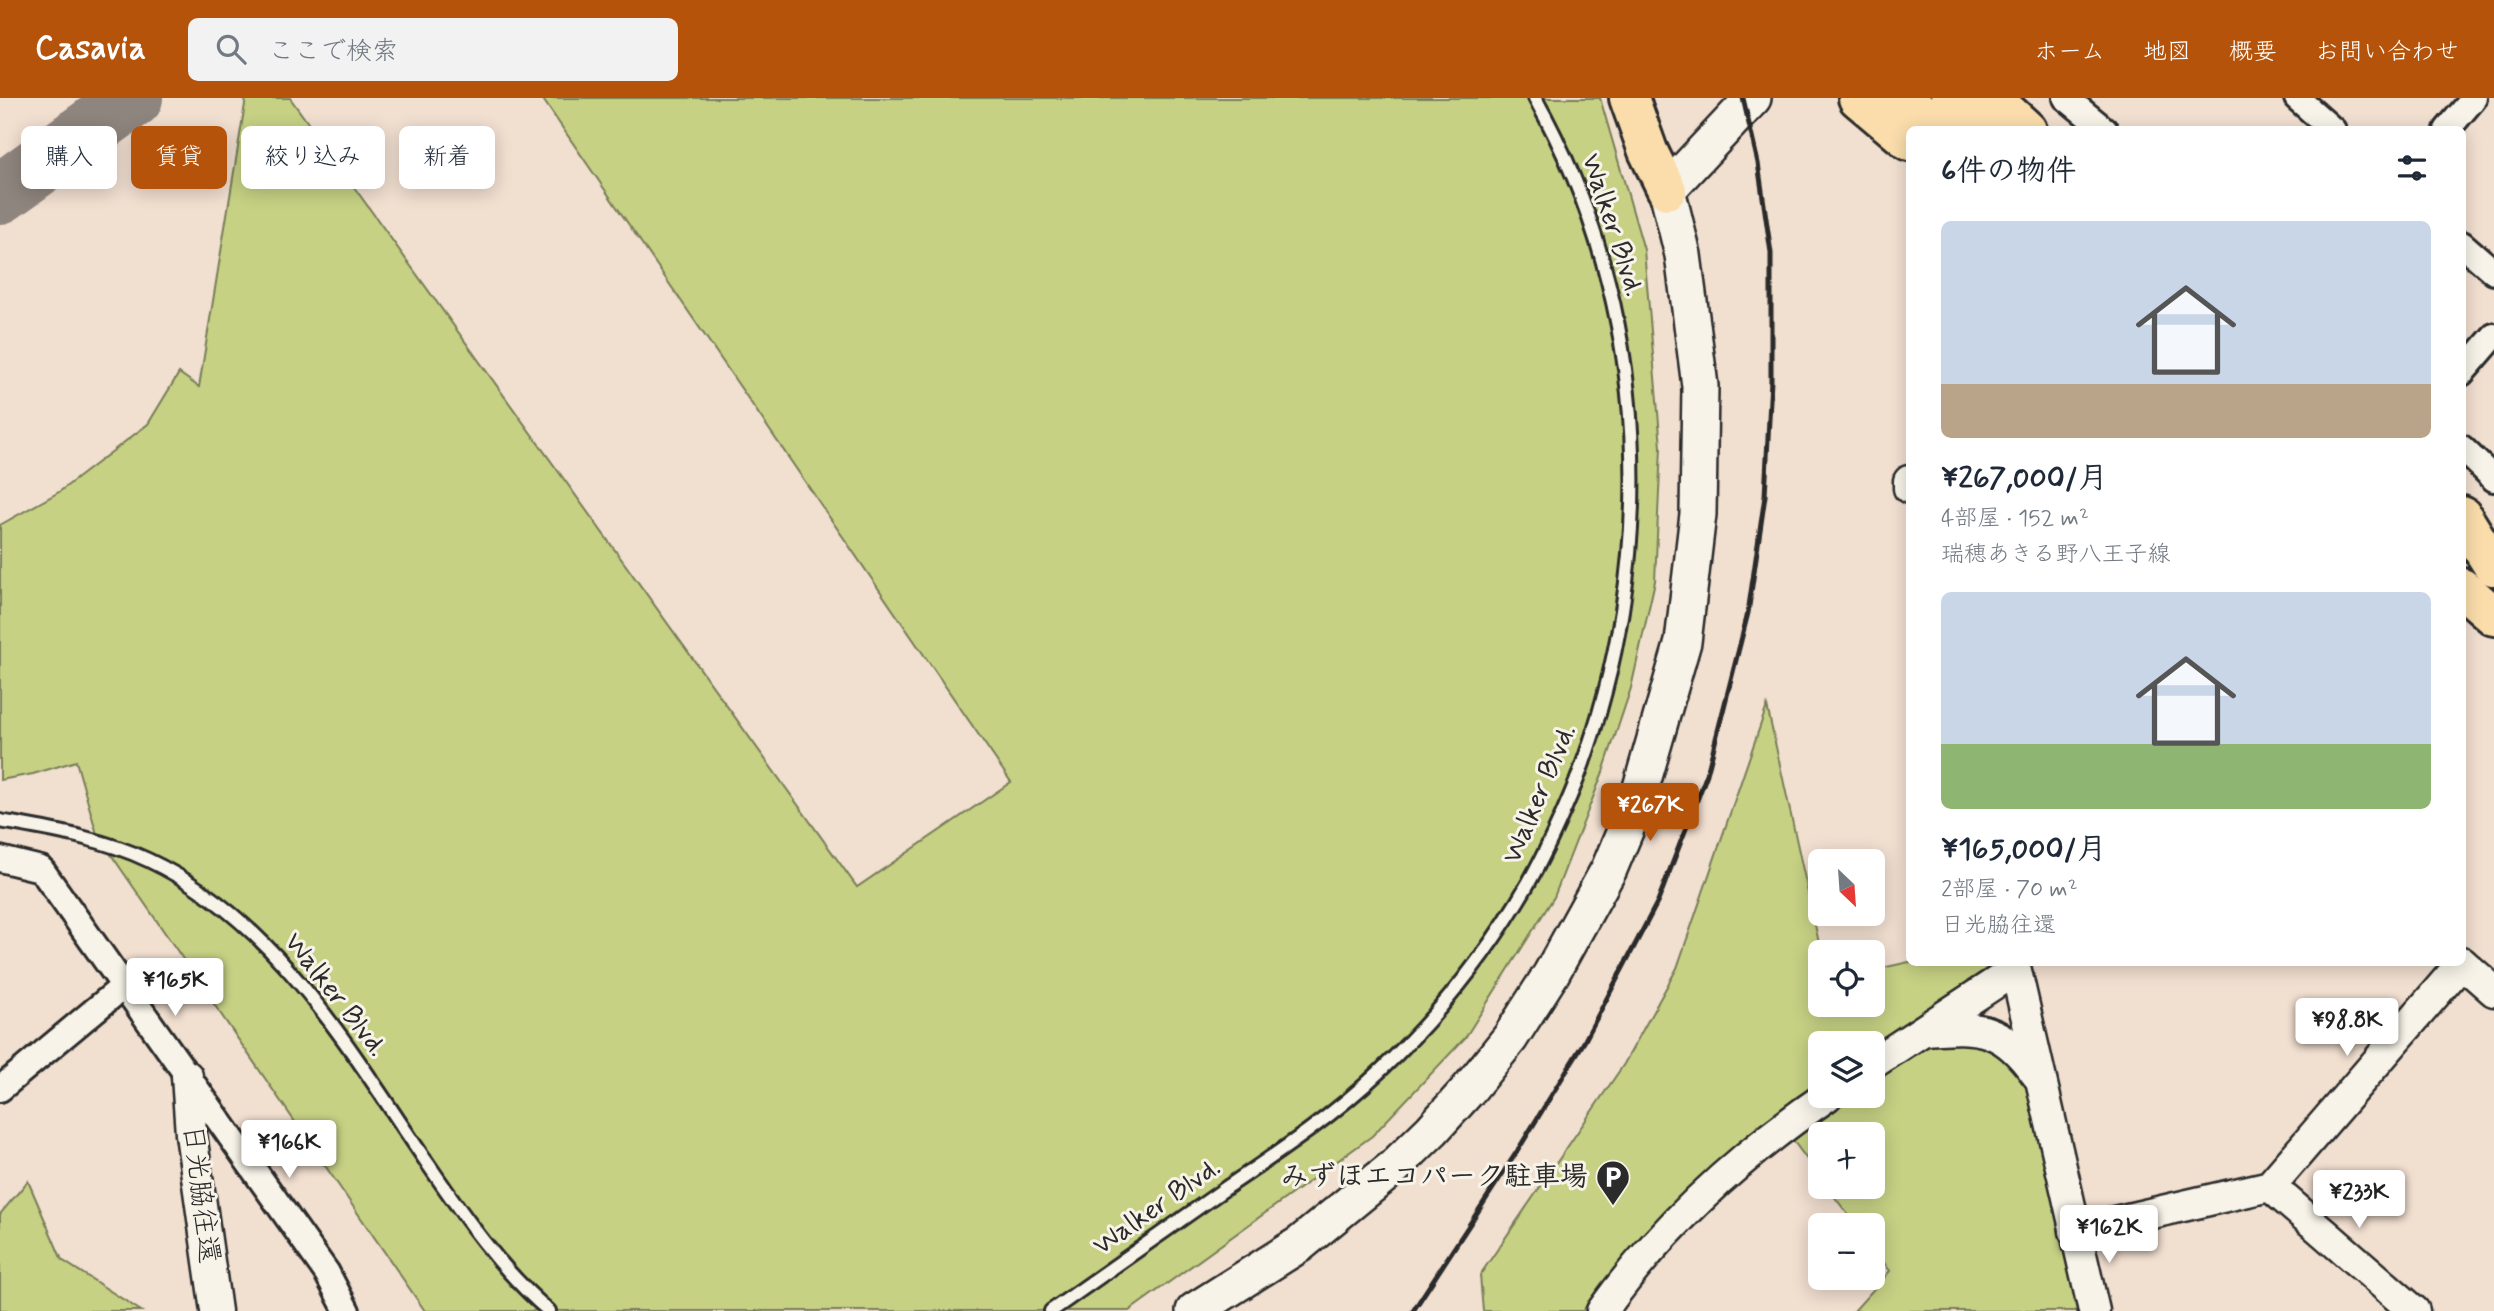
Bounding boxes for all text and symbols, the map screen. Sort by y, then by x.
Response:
search box [188,18,678,81]
text: Casavia [35,27,146,71]
icon: search [212,30,250,68]
text: ここで検索 [268,35,398,69]
text: ホーム [2034,37,2105,68]
text: 地図 [2143,37,2191,68]
text: 概要 [2229,37,2277,68]
text: お問い合わせ [2315,37,2459,68]
chip: 購入 [21,126,117,189]
chip: 賃貸 [131,126,227,189]
chip: 絞り込み [241,126,385,189]
chip: 新着 [399,126,495,189]
street label: Walker Blvd. [1572,149,1652,301]
icon: filters [2393,149,2431,187]
text: 6件の物件 [1941,152,2076,191]
icon: home [2123,267,2249,393]
text: ¥267,000/月 [1941,459,2108,498]
text: 4部屋 · 152 m² [1941,504,2089,534]
text: 瑞穂あきる野八王子線 [1941,540,2171,570]
icon: home [2123,638,2249,764]
street label: Walker Blvd. [1494,719,1586,869]
pin: ¥267K [1601,784,1699,843]
text: ¥267K [1617,791,1683,821]
text: ¥165,000/月 [1941,830,2107,869]
north arrow [1808,849,1885,926]
map controls [1808,849,1885,1290]
text: 2部屋 · 70 m² [1941,875,2078,905]
text: 日光脇往還 [1941,911,2056,941]
street label: Walker Blvd. [275,925,395,1065]
button: locate [1808,940,1885,1017]
pin: ¥165K [126,958,224,1018]
text: ¥165K [142,966,208,996]
pin: ¥98.8K [2290,998,2404,1058]
text: ¥98.8K [2311,1006,2383,1036]
button: layers [1808,1031,1885,1108]
pin: ¥166K [240,1121,338,1180]
street label: 日光脇往還 [173,1122,227,1266]
button: + [1808,1122,1885,1199]
text: ¥166K [257,1128,321,1158]
street label: Walker Blvd. [1086,1149,1228,1265]
parking icon: みずほエコパーク駐車場 [1594,1158,1632,1207]
place label: みずほエコパーク駐車場 [1281,1159,1588,1196]
pin: ¥233K [2310,1170,2408,1230]
text: ¥233K [2329,1178,2389,1208]
pin: ¥162K [2060,1206,2158,1265]
button: − [1808,1213,1885,1290]
text: ¥162K [2076,1213,2142,1243]

